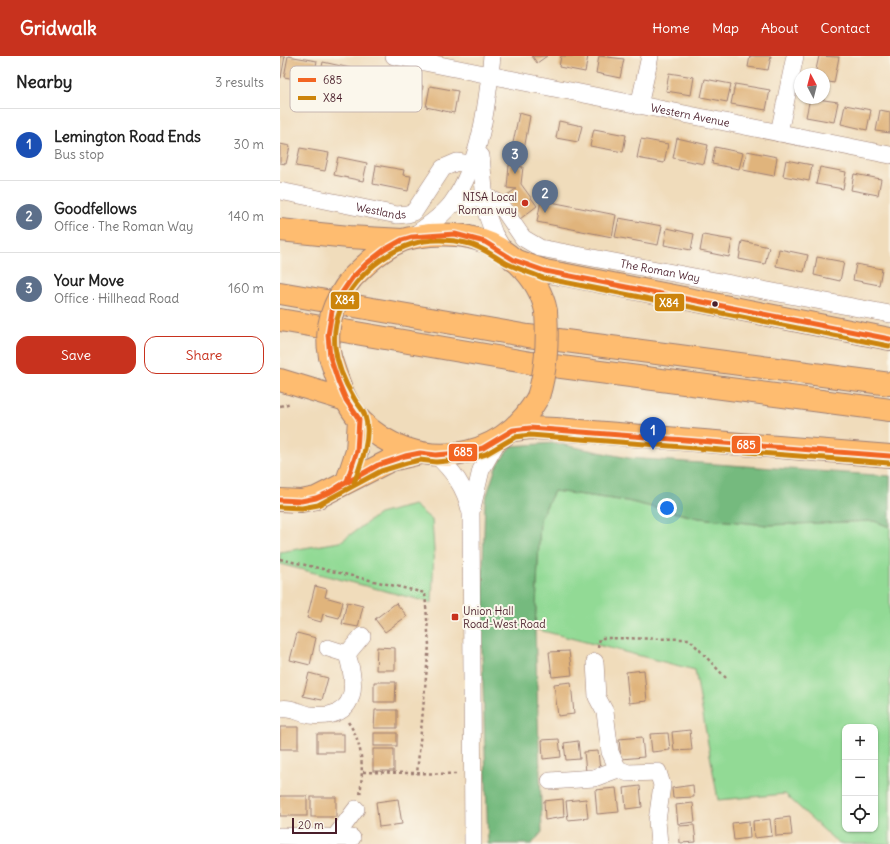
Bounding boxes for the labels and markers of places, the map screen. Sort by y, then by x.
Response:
pin: 3 [502,141,528,174]
pin: 2 [532,180,558,213]
place label: NISA Local Roman way [458,190,517,217]
marker: NISA Local Roman way [520,198,530,208]
unlabelled marker [710,299,720,309]
pin: 1 [640,417,666,450]
place label: Union Hall Road-West Road [463,604,546,631]
marker: Union Hall Road-West Road [450,612,460,622]

